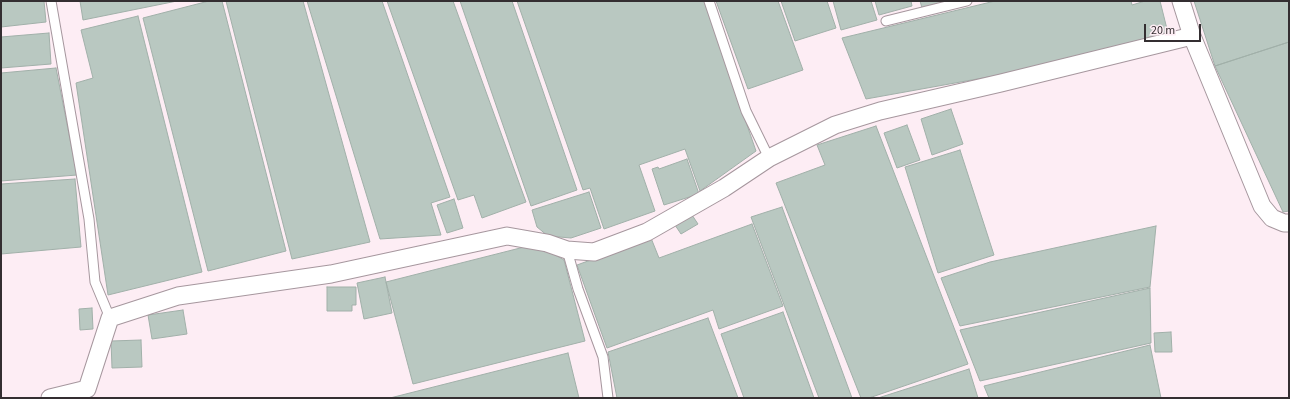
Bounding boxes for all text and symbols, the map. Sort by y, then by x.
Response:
scale bar [1146,16,1203,42]
text: 20 m [1151,22,1175,39]

